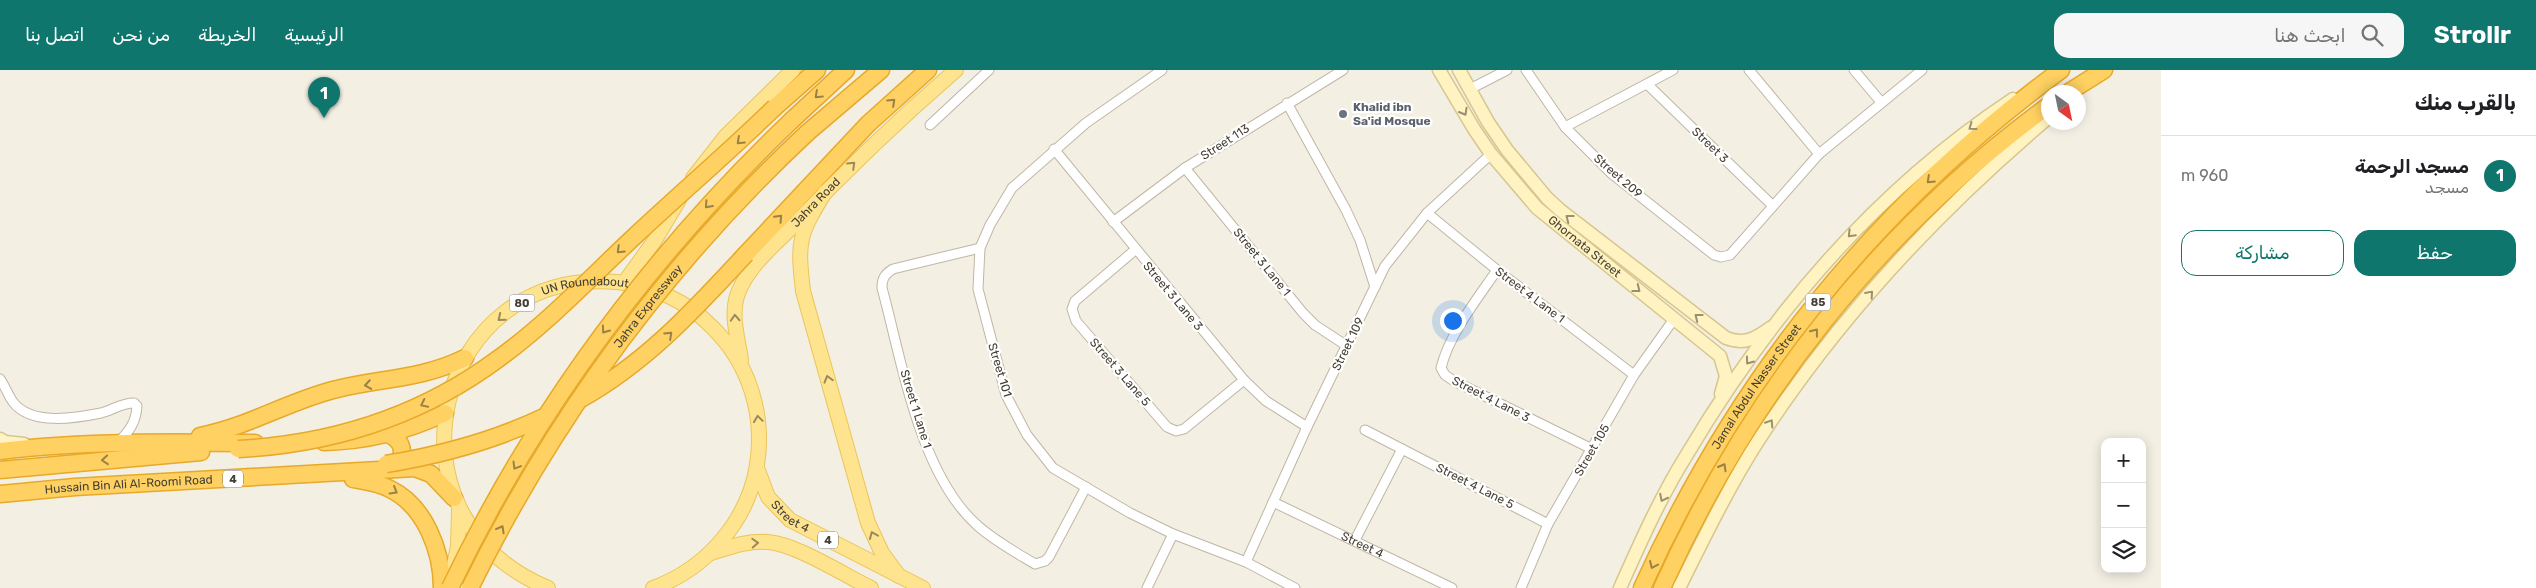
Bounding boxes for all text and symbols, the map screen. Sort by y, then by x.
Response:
search box [2054,13,2404,58]
icon: search [2358,21,2386,49]
text: Strollr [2434,21,2511,49]
text: اتصل بنا [25,24,84,46]
text: من نحن [112,24,170,46]
text: الخريطة [198,24,256,46]
text: الرئيسية [284,24,344,46]
text: ابحث هنا [2274,24,2346,47]
pin: 1 [308,77,340,118]
north arrow [2041,85,2086,130]
one-way arrow [815,89,824,98]
text: بالقرب منك [2415,90,2516,115]
one-way arrow [887,99,896,108]
place label: Khalid ibn Sa'id Mosque [1353,100,1431,128]
one-way arrow [1457,107,1467,116]
marker: Khalid ibn Sa'id Mosque [1337,108,1349,120]
street label: Street 113 [1198,121,1252,163]
one-way arrow [1969,121,1978,129]
street label: Street 3 [1689,124,1731,166]
one-way arrow [736,135,745,144]
street label: Street 209 [1591,151,1645,201]
text: مسجد الرحمة [2355,155,2469,178]
one-way arrow [847,162,856,171]
text: 960 m [2181,166,2228,185]
text: 1 [2496,166,2504,185]
one-way arrow [1926,174,1935,183]
street label: Jahra Road [788,175,843,230]
text: مسجد [2425,178,2469,197]
one-way arrow [705,199,714,208]
street label: Ghornata Street [1545,213,1624,280]
one-way arrow [773,215,782,224]
one-way arrow [1566,215,1575,223]
street label: Street 3 Lane 1 [1230,225,1294,299]
one-way arrow [1848,229,1857,238]
button: مشاركة [2181,230,2344,276]
button: حفظ [2354,230,2516,276]
one-way arrow [616,244,625,253]
street label: Street 3 Lane 3 [1140,259,1206,333]
street label: Jahra Expressway [611,261,686,351]
street label: Street 4 Lane 1 [1492,264,1568,326]
street label: UN Roundabout [539,274,630,298]
one-way arrow [1631,284,1640,292]
one-way arrow [1864,291,1873,300]
road number: 85 [1806,293,1830,310]
road number: 80 [510,294,534,312]
your location [1440,308,1466,334]
one-way arrow [497,312,506,321]
one-way arrow [730,314,741,322]
one-way arrow [1694,314,1703,323]
street label: Street 109 [1329,315,1367,373]
street label: Jamal Abdul Nasser Street [1709,321,1804,452]
one-way arrow [603,324,611,333]
one-way arrow [1809,329,1817,338]
one-way arrow [663,332,672,341]
street label: Street 3 Lane 5 [1087,335,1153,409]
street label: Street 101 [985,341,1015,399]
one-way arrow [1747,355,1755,364]
street label: Street 1 Lane 1 [897,368,935,450]
street label: Street 4 Lane 3 [1450,373,1532,425]
one-way arrow [823,375,833,383]
one-way arrow [364,379,373,389]
one-way arrow [420,398,429,409]
one-way arrow [753,415,763,423]
one-way arrow [1764,419,1774,428]
street label: Street 105 [1572,422,1612,478]
map controls [2101,438,2146,573]
button: + [2101,438,2146,483]
one-way arrow [101,454,109,465]
one-way arrow [512,460,522,469]
street label: Street 4 Lane 5 [1434,460,1516,512]
one-way arrow [1717,463,1727,472]
road number: 4 [223,470,243,488]
street label: Hussain Bin Ali Al-Roomi Road [44,472,213,497]
button: − [2101,483,2146,528]
one-way arrow [389,485,398,495]
one-way arrow [1659,493,1669,502]
street label: Street 4 [768,498,812,536]
one-way arrow [494,525,504,534]
button: layers [2101,528,2146,573]
street label: Street 4 [1339,529,1386,561]
one-way arrow [868,531,878,539]
road number: 4 [818,532,838,548]
one-way arrow [752,537,760,548]
one-way arrow [1648,560,1659,569]

